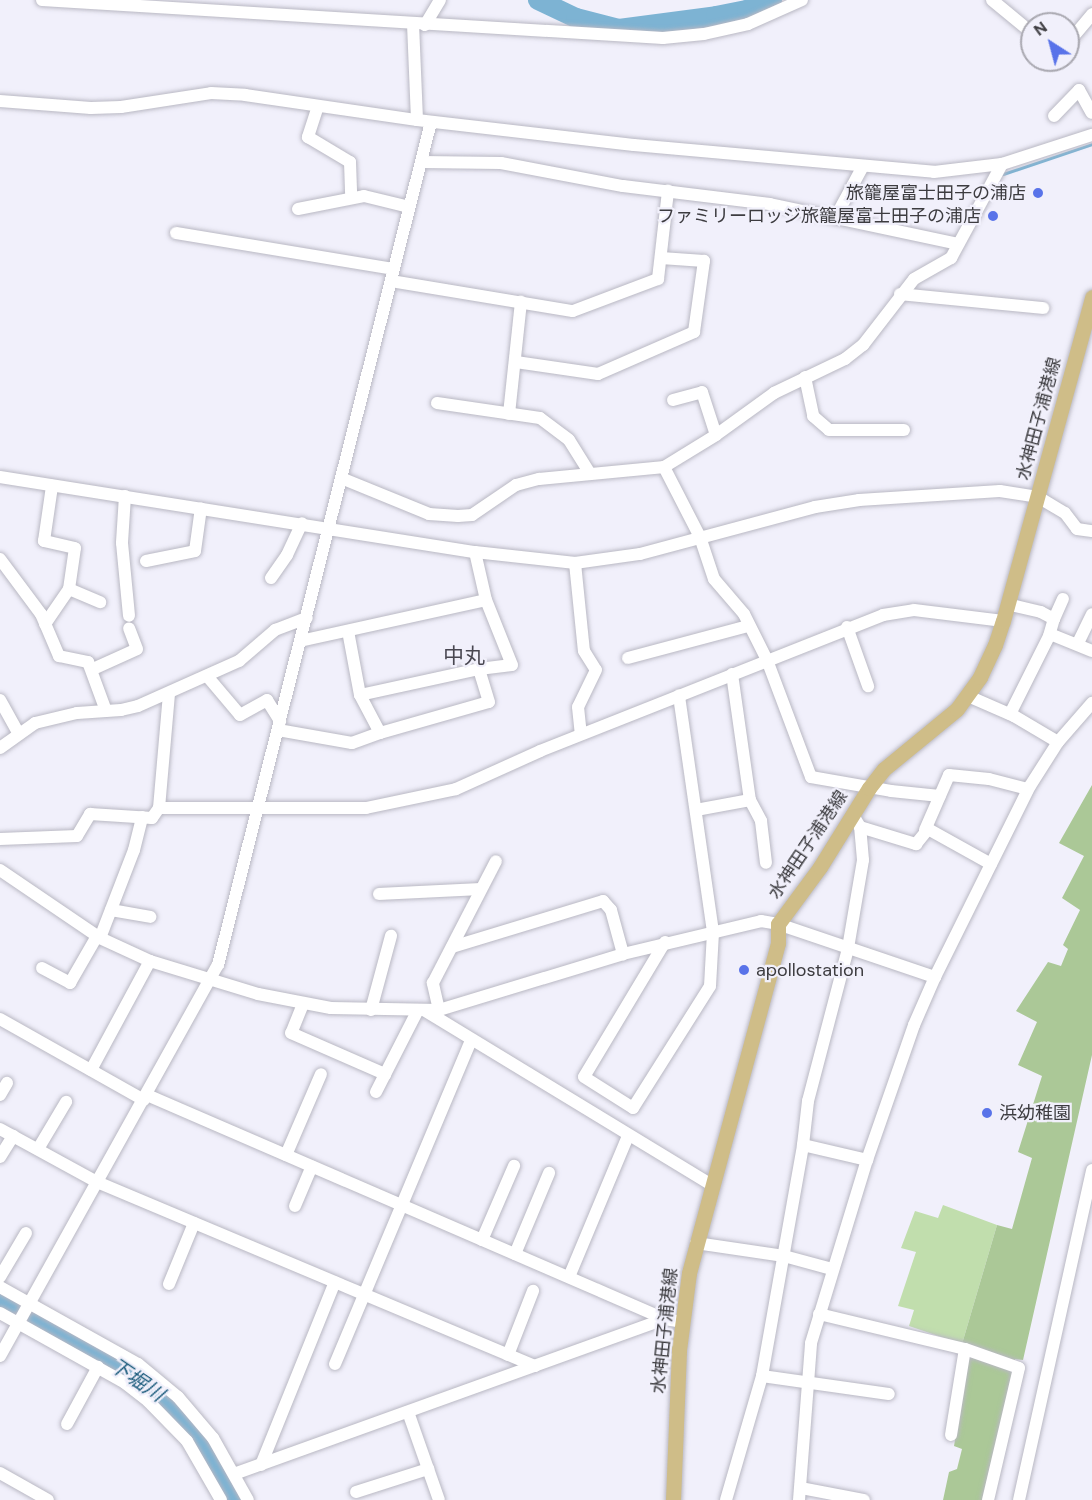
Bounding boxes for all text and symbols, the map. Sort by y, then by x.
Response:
north arrow [1020,12,1080,72]
text: N [1029,17,1051,41]
place label: 旅籠屋富士田子の浦店 [846,182,1026,204]
marker: 旅籠屋富士田子の浦店 [1031,186,1045,200]
place label: ファミリーロッジ旅籠屋富士田子の浦店 [657,205,981,227]
marker: ファミリーロッジ旅籠屋富士田子の浦店 [986,209,1000,223]
street label: 水神田子浦港線 [1012,355,1066,483]
district label: 中丸 [443,643,485,669]
street label: 水神田子浦港線 [764,787,852,903]
place label: apollostation [756,959,864,981]
marker: apollostation [737,963,751,977]
place label: 浜幼稚園 [999,1102,1071,1124]
marker: 浜幼稚園 [980,1106,994,1120]
street label: 水神田子浦港線 [648,1267,682,1395]
water label: 下堀川 [105,1353,169,1407]

